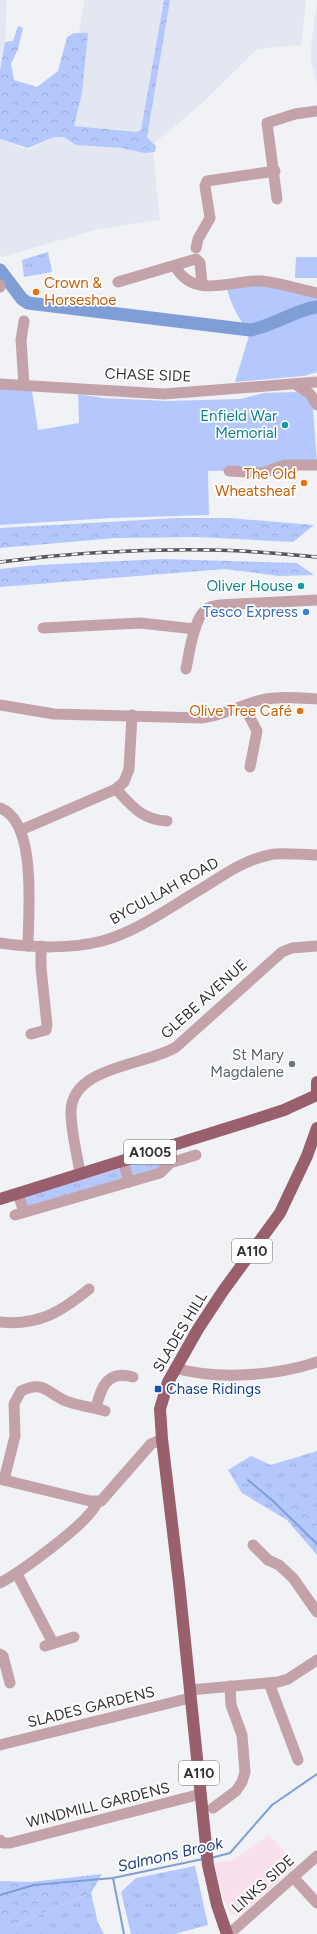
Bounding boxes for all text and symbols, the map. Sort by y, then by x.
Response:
place label: Crown & Horseshoe [44,274,116,309]
marker: Crown & Horseshoe [31,287,41,297]
street label: CHASE SIDE [104,364,192,386]
place label: Enfield War Memorial [200,407,277,442]
marker: Enfield War Memorial [280,420,290,430]
place label: The Old Wheatsheaf [215,465,296,500]
marker: The Old Wheatsheaf [299,478,309,488]
place label: Oliver House [206,577,293,595]
marker: Oliver House [296,581,306,591]
place label: Tesco Express [203,603,298,621]
marker: Tesco Express [301,607,311,617]
place label: Olive Tree Café [189,702,292,720]
marker: Olive Tree Café [295,706,305,716]
street label: BYCULLAH ROAD [106,854,222,928]
street label: GLEBE AVENUE [157,956,251,1042]
place label: St Mary Magdalene [210,1046,284,1081]
marker: St Mary Magdalene [287,1059,297,1069]
road number: A1005 [124,1140,176,1164]
road number: A110 [232,1239,272,1263]
street label: SLADES HILL [149,1289,211,1375]
place label: Chase Ridings [166,1380,261,1398]
marker: Chase Ridings [153,1384,163,1394]
street label: SLADES GARDENS [26,1683,156,1731]
road number: A110 [179,1761,219,1785]
street label: WINDMILL GARDENS [24,1778,172,1832]
water label: Salmons Brook [116,1833,226,1876]
street label: LINKS SIDE [228,1851,298,1917]

